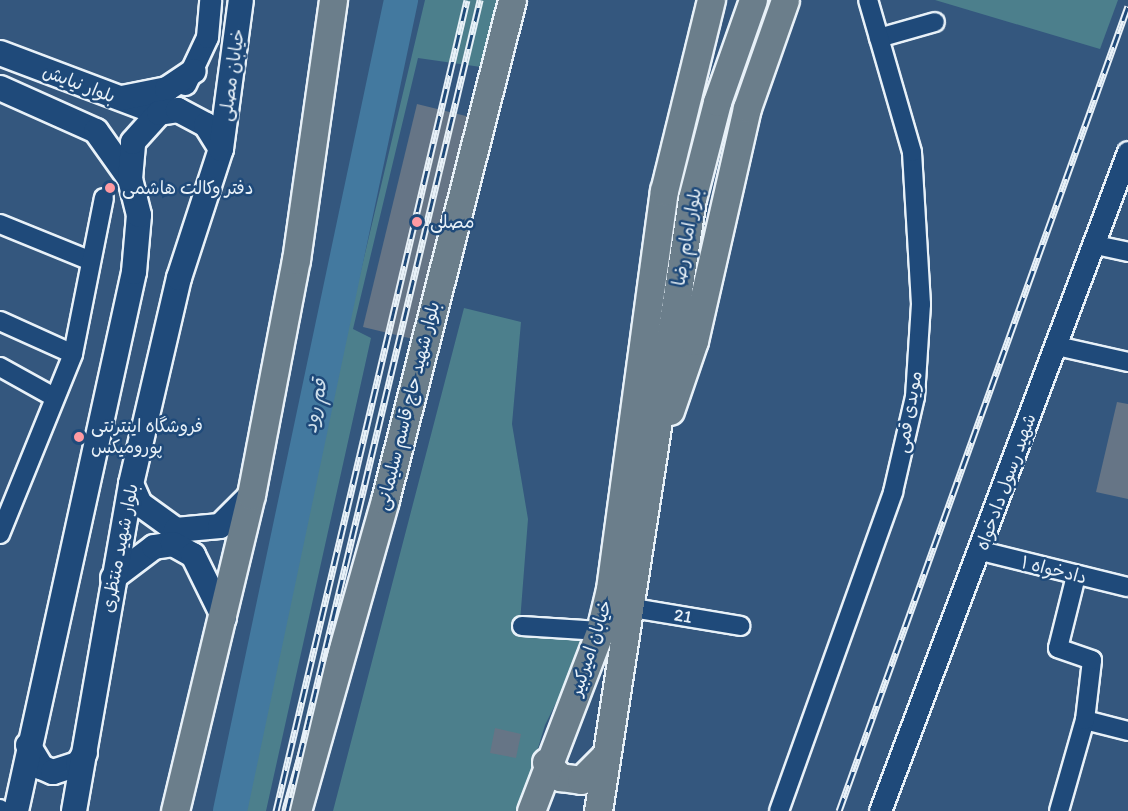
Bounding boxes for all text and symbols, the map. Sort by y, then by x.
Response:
street label: خیابان مصلی [215,27,249,123]
street label: بلوار نیایش [40,60,118,108]
place label: دفتر وکالت هاشمی [122,177,253,199]
marker: دفتر وکالت هاشمی [103,181,117,195]
street label: بلوار امام رضا [668,187,706,287]
place label: مصلی [430,211,475,233]
marker: مصلی [408,213,426,231]
street label: بلوار شهید حاج قاسم سلیمانی [372,299,444,513]
street label: مویدی قمی [891,369,927,455]
water label: قم رود [298,377,332,435]
street label: شهید رسول دادخواه [971,411,1041,553]
place label: فروشگاه اینترنتی پورومیکس [91,416,203,458]
marker: فروشگاه اینترنتی پورومیکس [72,430,86,444]
street label: بلوار شهید منتظری [97,482,143,614]
street label: دادخواه ۱ [1019,551,1089,589]
street label: خیابان امیرکبیر [565,598,617,698]
street label: 21 [673,604,693,628]

